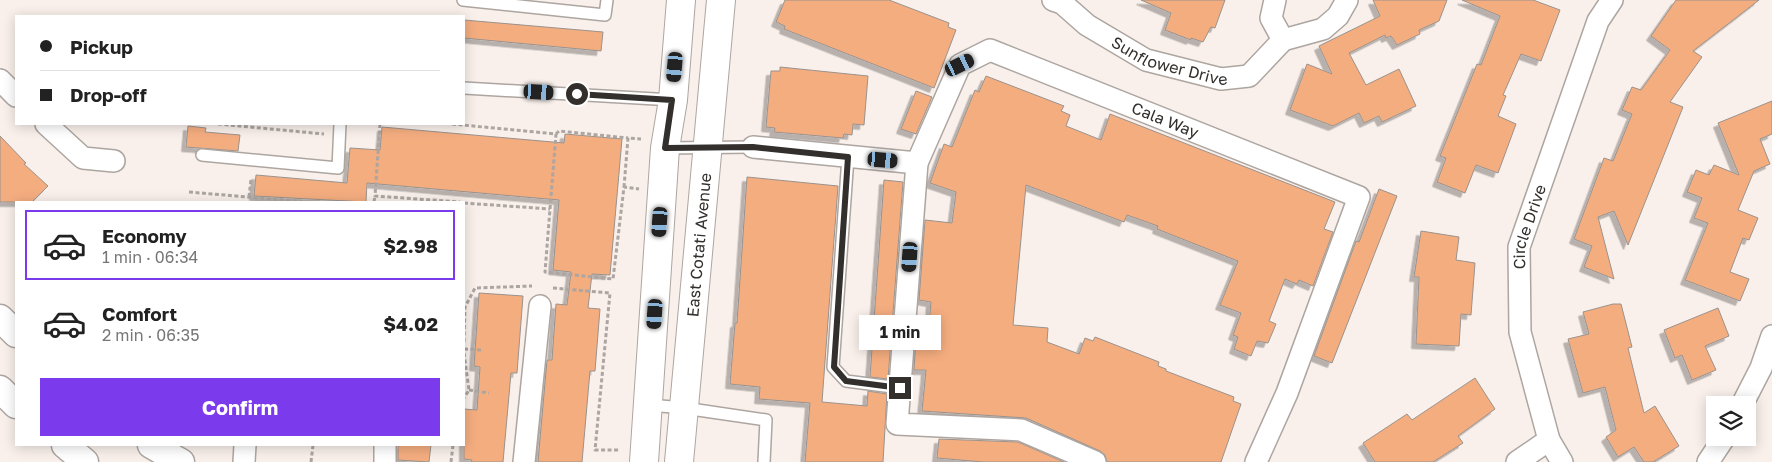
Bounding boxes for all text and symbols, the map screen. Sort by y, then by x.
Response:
street label: Sunflower Drive [1108,32,1228,89]
text: Pickup [70,35,133,58]
car [666,51,683,83]
car [943,52,976,78]
text: Drop-off [70,83,147,106]
route start [566,83,588,105]
car [523,84,554,100]
street label: Cala Way [1129,97,1202,142]
car [867,151,898,169]
street label: East Cotati Avenue [682,172,715,318]
street label: Circle Drive [1509,182,1550,269]
car [651,207,668,237]
icon: car [42,223,87,268]
text: Economy [102,224,187,247]
text: $2.98 [383,234,438,257]
car [901,242,918,272]
text: 1 min · 06:34 [102,247,198,267]
car [646,299,663,329]
icon: car [42,301,87,346]
text: Comfort [102,302,177,325]
text: $4.02 [383,312,438,335]
callout: 1 min [859,316,941,350]
text: 1 min [880,322,920,342]
text: 2 min · 06:35 [102,325,199,345]
route end [889,377,911,399]
button: Confirm [40,378,440,436]
map controls [1706,396,1756,446]
button: layers [1706,396,1756,446]

